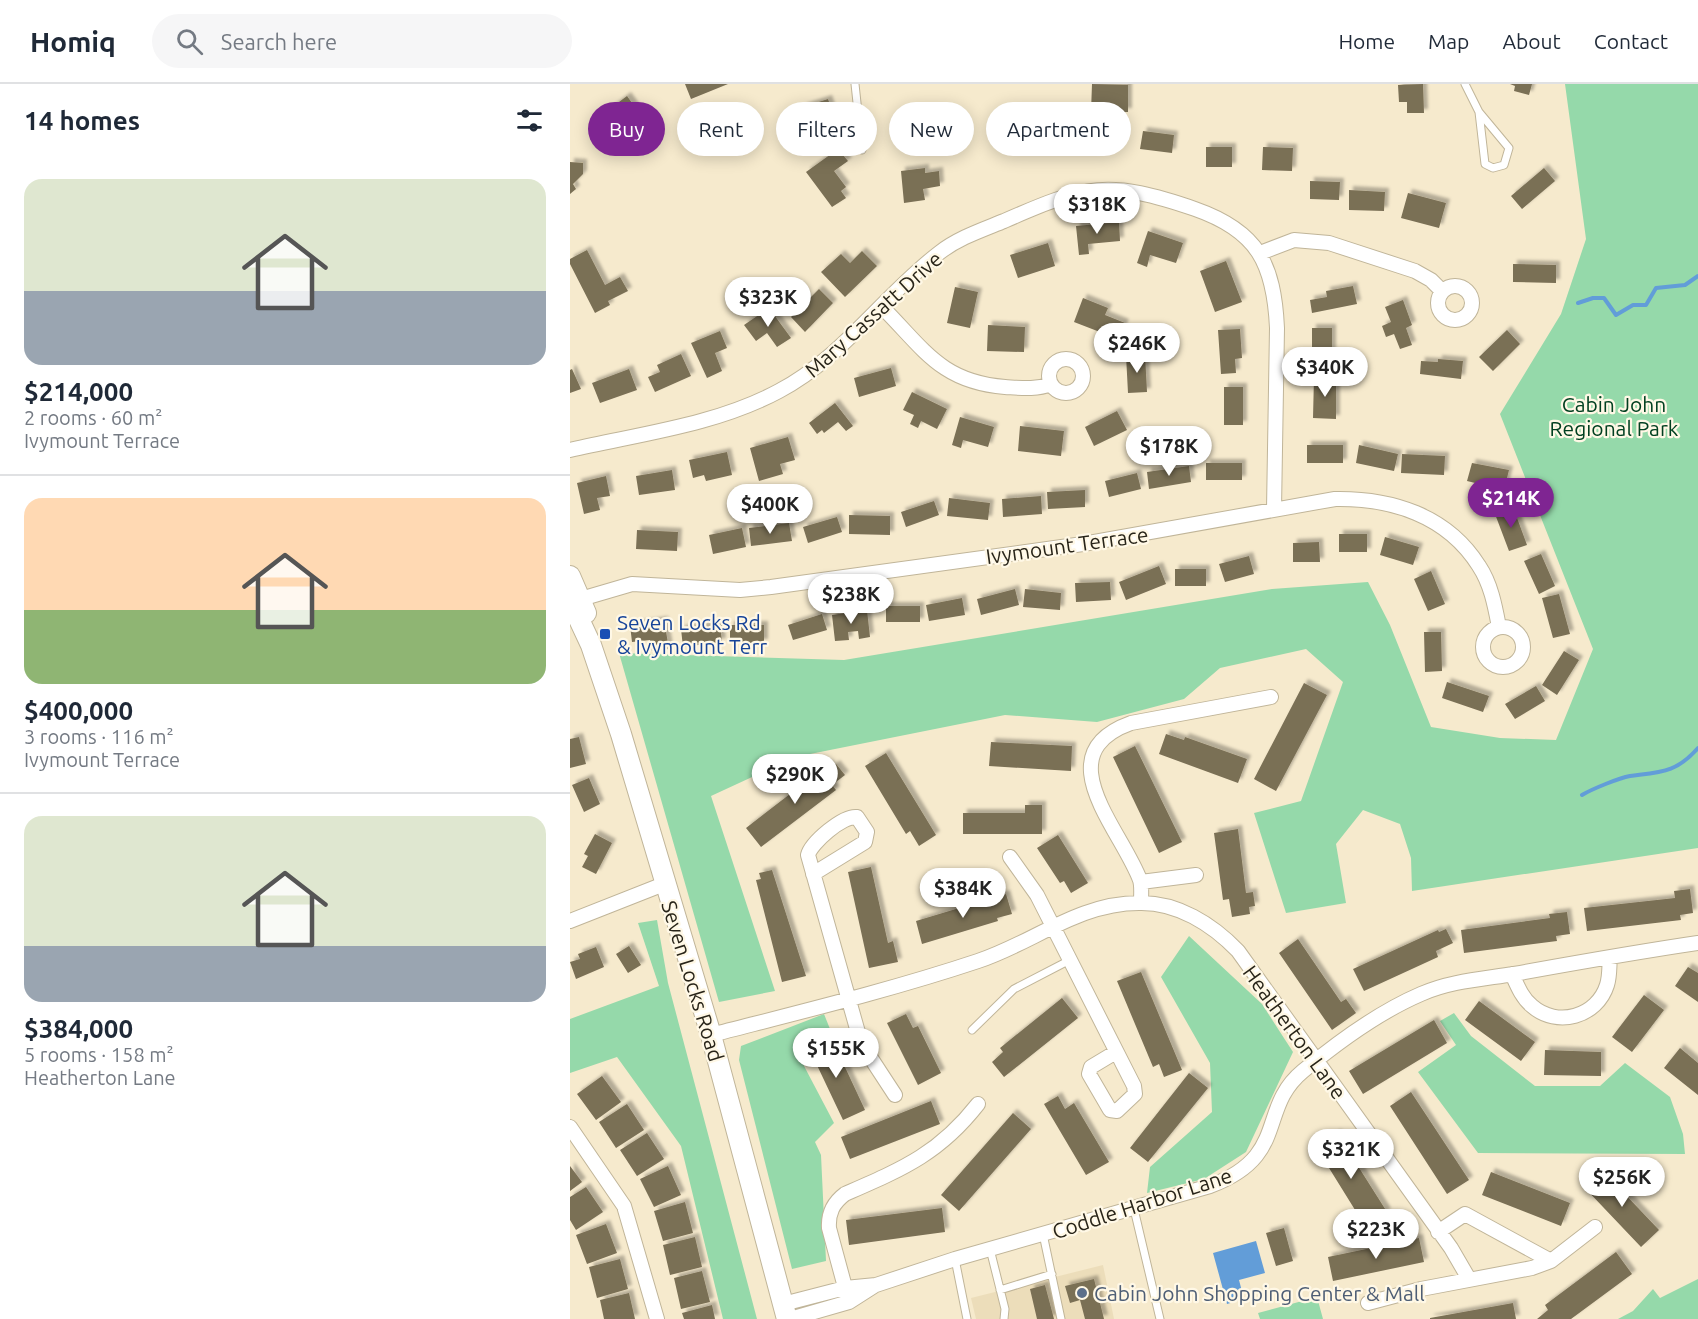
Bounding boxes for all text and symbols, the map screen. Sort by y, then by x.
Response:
search box [152,14,572,68]
icon: search [173,25,206,58]
text: Homiq [30,26,116,57]
text: Search here [221,29,337,54]
text: Home [1338,29,1395,53]
text: Map [1428,29,1469,53]
text: About [1502,29,1561,53]
text: Contact [1594,29,1668,53]
chip: Buy [588,102,665,156]
chip: Rent [677,102,764,156]
chip: Filters [776,102,877,156]
chip: New [889,102,974,156]
chip: Apartment [986,102,1131,156]
icon: filters [513,104,546,137]
text: 14 homes [24,106,140,135]
pin: $318K [1055,184,1139,235]
text: $318K [1068,192,1126,215]
icon: home [231,218,339,326]
street label: Mary Cassatt Drive [800,246,946,382]
pin: $323K [726,277,810,328]
text: $323K [739,285,797,308]
pin: $246K [1095,323,1179,374]
text: $246K [1108,331,1166,354]
pin: $340K [1283,347,1367,398]
text: $340K [1296,355,1354,378]
text: $214,000 [24,377,133,406]
park label: Cabin John Regional Park [1550,392,1679,440]
text: 2 rooms · 60 m² [24,406,162,429]
pin: $178K [1127,426,1211,477]
text: Ivymount Terrace [24,429,180,452]
text: $178K [1140,434,1198,457]
pin: $214K [1469,478,1553,529]
pin: $400K [728,484,812,535]
text: $214K [1482,486,1540,509]
text: $400K [741,492,799,515]
street label: Ivymount Terrace [984,522,1150,568]
icon: home [231,537,339,645]
pin: $238K [809,574,893,625]
text: $238K [822,582,880,605]
place label: Seven Locks Rd & Ivymount Terr [617,610,767,658]
marker: Seven Locks Rd & Ivymount Terr [598,627,612,641]
text: $400,000 [24,696,133,725]
text: 3 rooms · 116 m² [24,725,174,748]
text: Ivymount Terrace [24,748,180,771]
pin: $290K [753,754,837,805]
text: $290K [766,762,824,785]
icon: home [231,855,339,963]
pin: $384K [921,868,1005,919]
text: $384K [934,876,992,899]
street label: Seven Locks Road [657,898,729,1064]
street label: Heatherton Lane [1239,961,1351,1103]
text: $384,000 [24,1014,133,1043]
pin: $155K [794,1028,878,1079]
text: $155K [807,1036,865,1059]
text: 5 rooms · 158 m² [24,1043,174,1066]
text: Heatherton Lane [24,1066,176,1089]
pin: $321K [1309,1129,1393,1180]
text: $321K [1322,1137,1380,1160]
pin: $256K [1580,1157,1664,1208]
street label: Coddle Harbor Lane [1049,1163,1235,1243]
text: $256K [1593,1165,1651,1188]
pin: $223K [1334,1209,1418,1260]
text: $223K [1347,1217,1405,1240]
place label: Cabin John Shopping Center & Mall [1094,1281,1425,1305]
marker: Cabin John Shopping Center & Mall [1075,1286,1089,1300]

